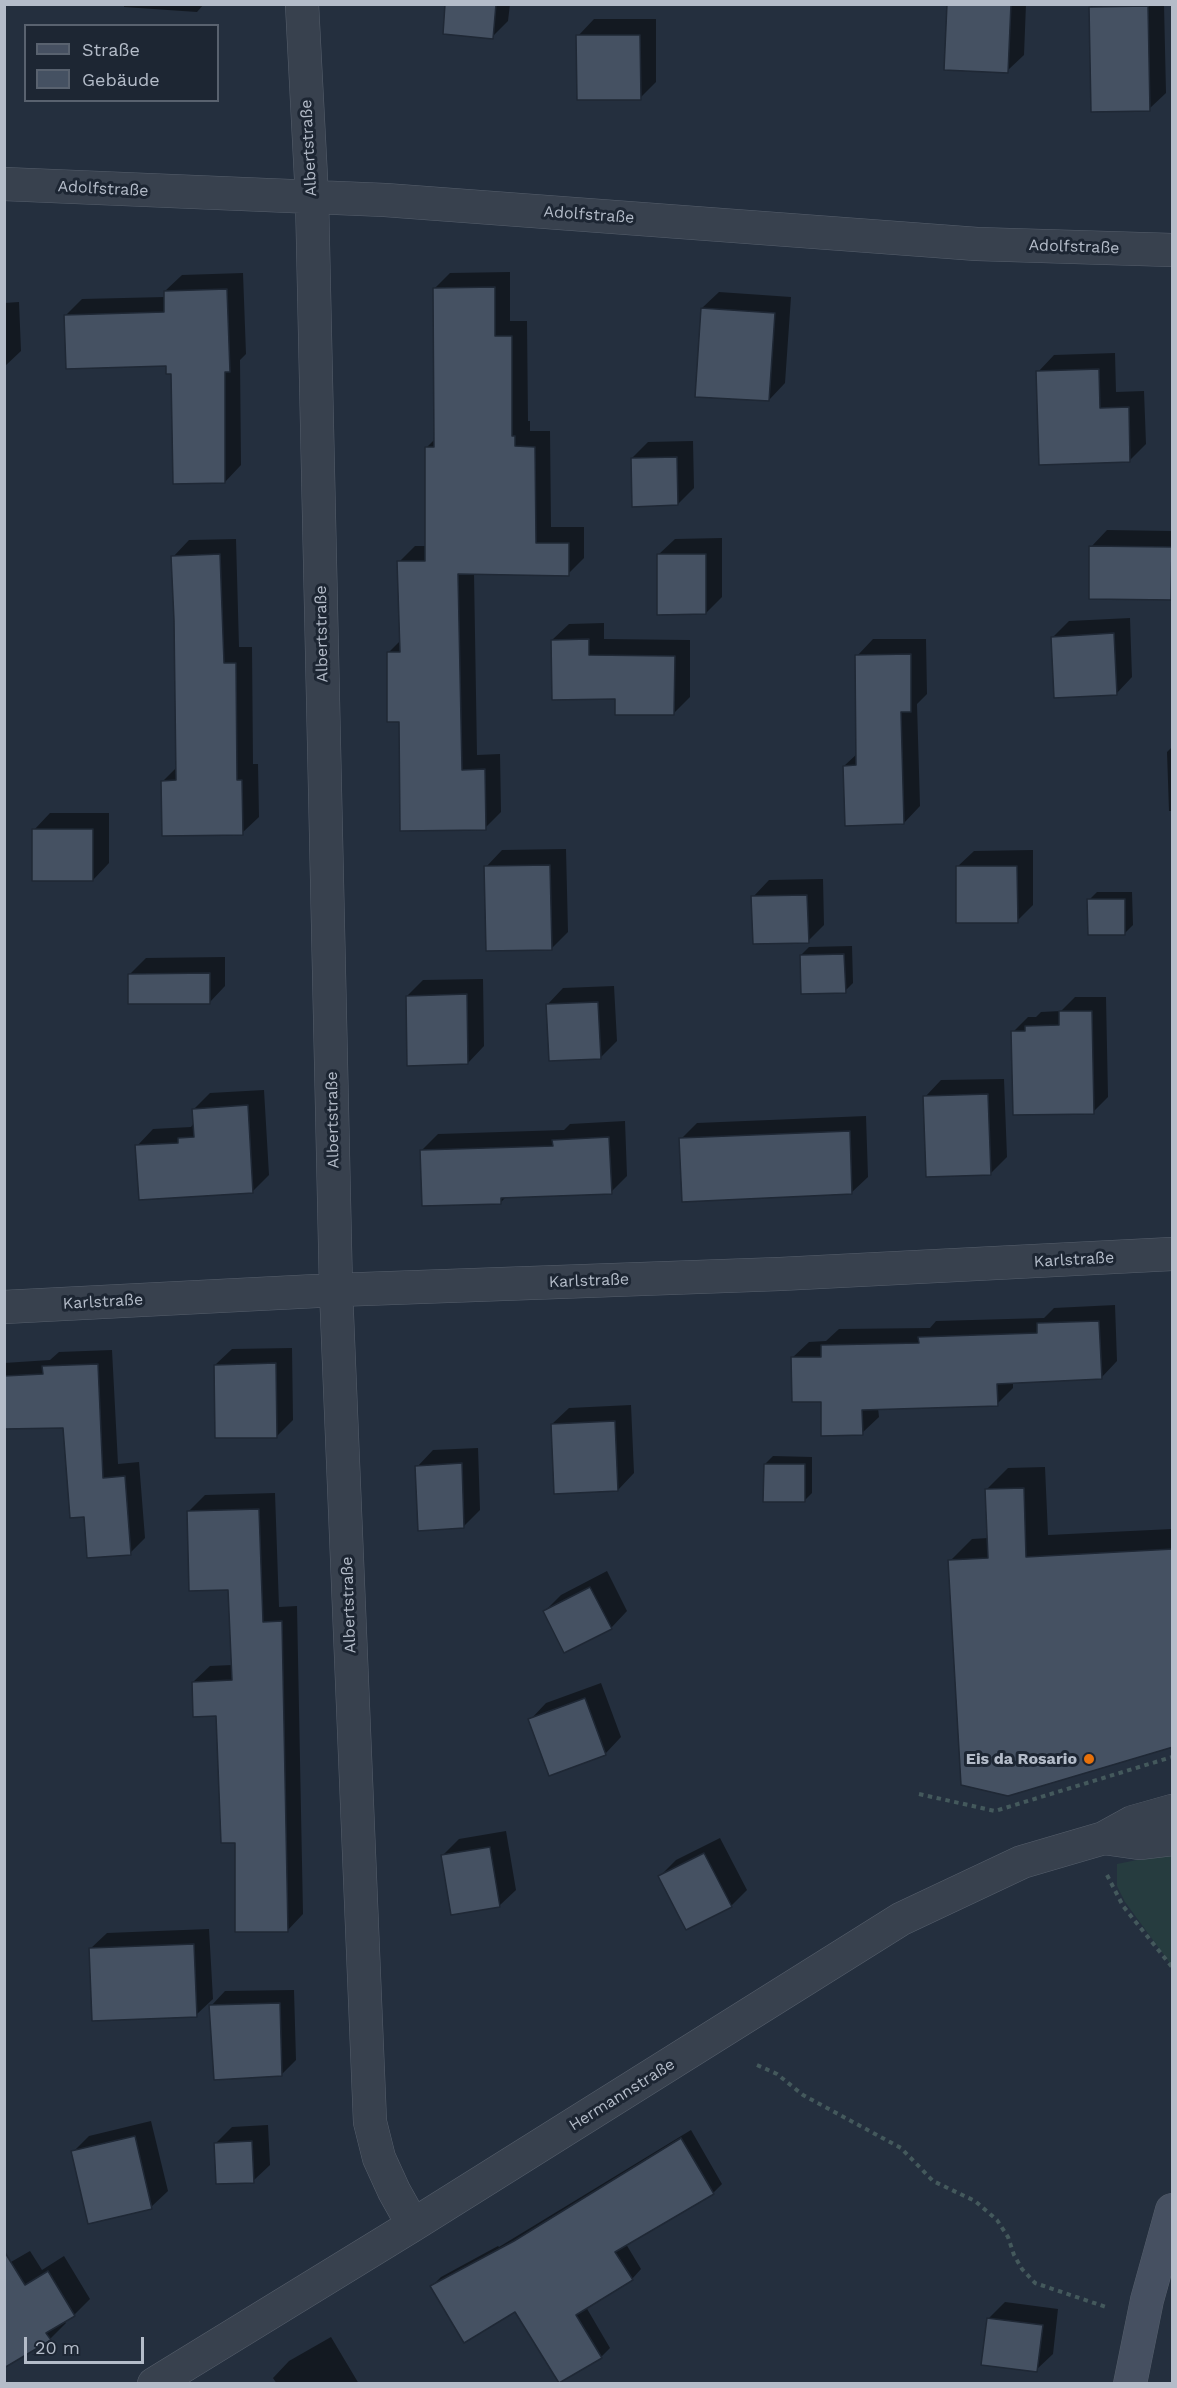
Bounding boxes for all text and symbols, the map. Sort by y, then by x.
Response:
legend [24,24,219,102]
text: Straße [82,39,140,60]
text: Gebäude [82,69,160,90]
street label: Albertstraße [297,99,321,197]
street label: Adolfstraße [57,177,149,201]
street label: Adolfstraße [543,202,635,228]
street label: Adolfstraße [1028,236,1120,258]
street label: Albertstraße [312,585,332,683]
street label: Albertstraße [323,1071,343,1169]
street label: Karlstraße [1033,1248,1115,1272]
street label: Karlstraße [549,1270,629,1292]
street label: Karlstraße [62,1290,144,1314]
street label: Albertstraße [338,1556,360,1654]
place label: Eis da Rosario [966,1749,1077,1769]
marker: Eis da Rosario [1082,1752,1096,1766]
street label: Hermannstraße [566,2055,678,2135]
scale bar [27,2325,147,2363]
text: 20 m [35,2337,80,2358]

